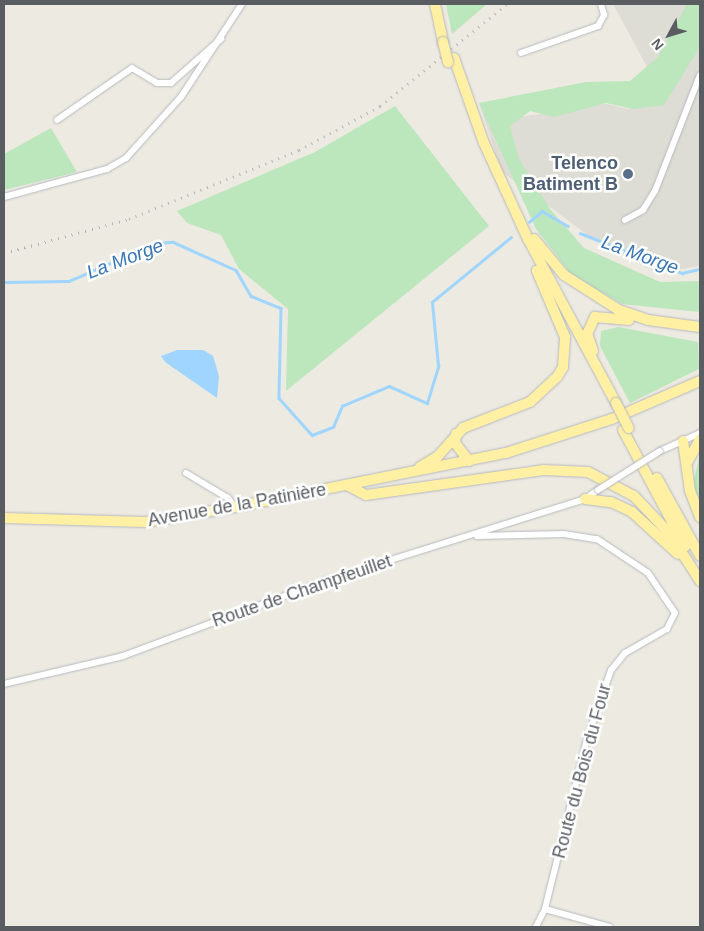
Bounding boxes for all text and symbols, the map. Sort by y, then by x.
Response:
north arrow [644,10,694,60]
text: N [648,35,667,53]
place label: Telenco Batiment B [523,153,618,195]
marker: Telenco Batiment B [622,168,634,180]
water label: La Morge [598,231,682,279]
water label: La Morge [83,234,167,284]
street label: Avenue de la Patinière [146,479,328,531]
street label: Route de Champfeuillet [210,550,394,632]
street label: Route du Bois du Four [548,681,616,861]

